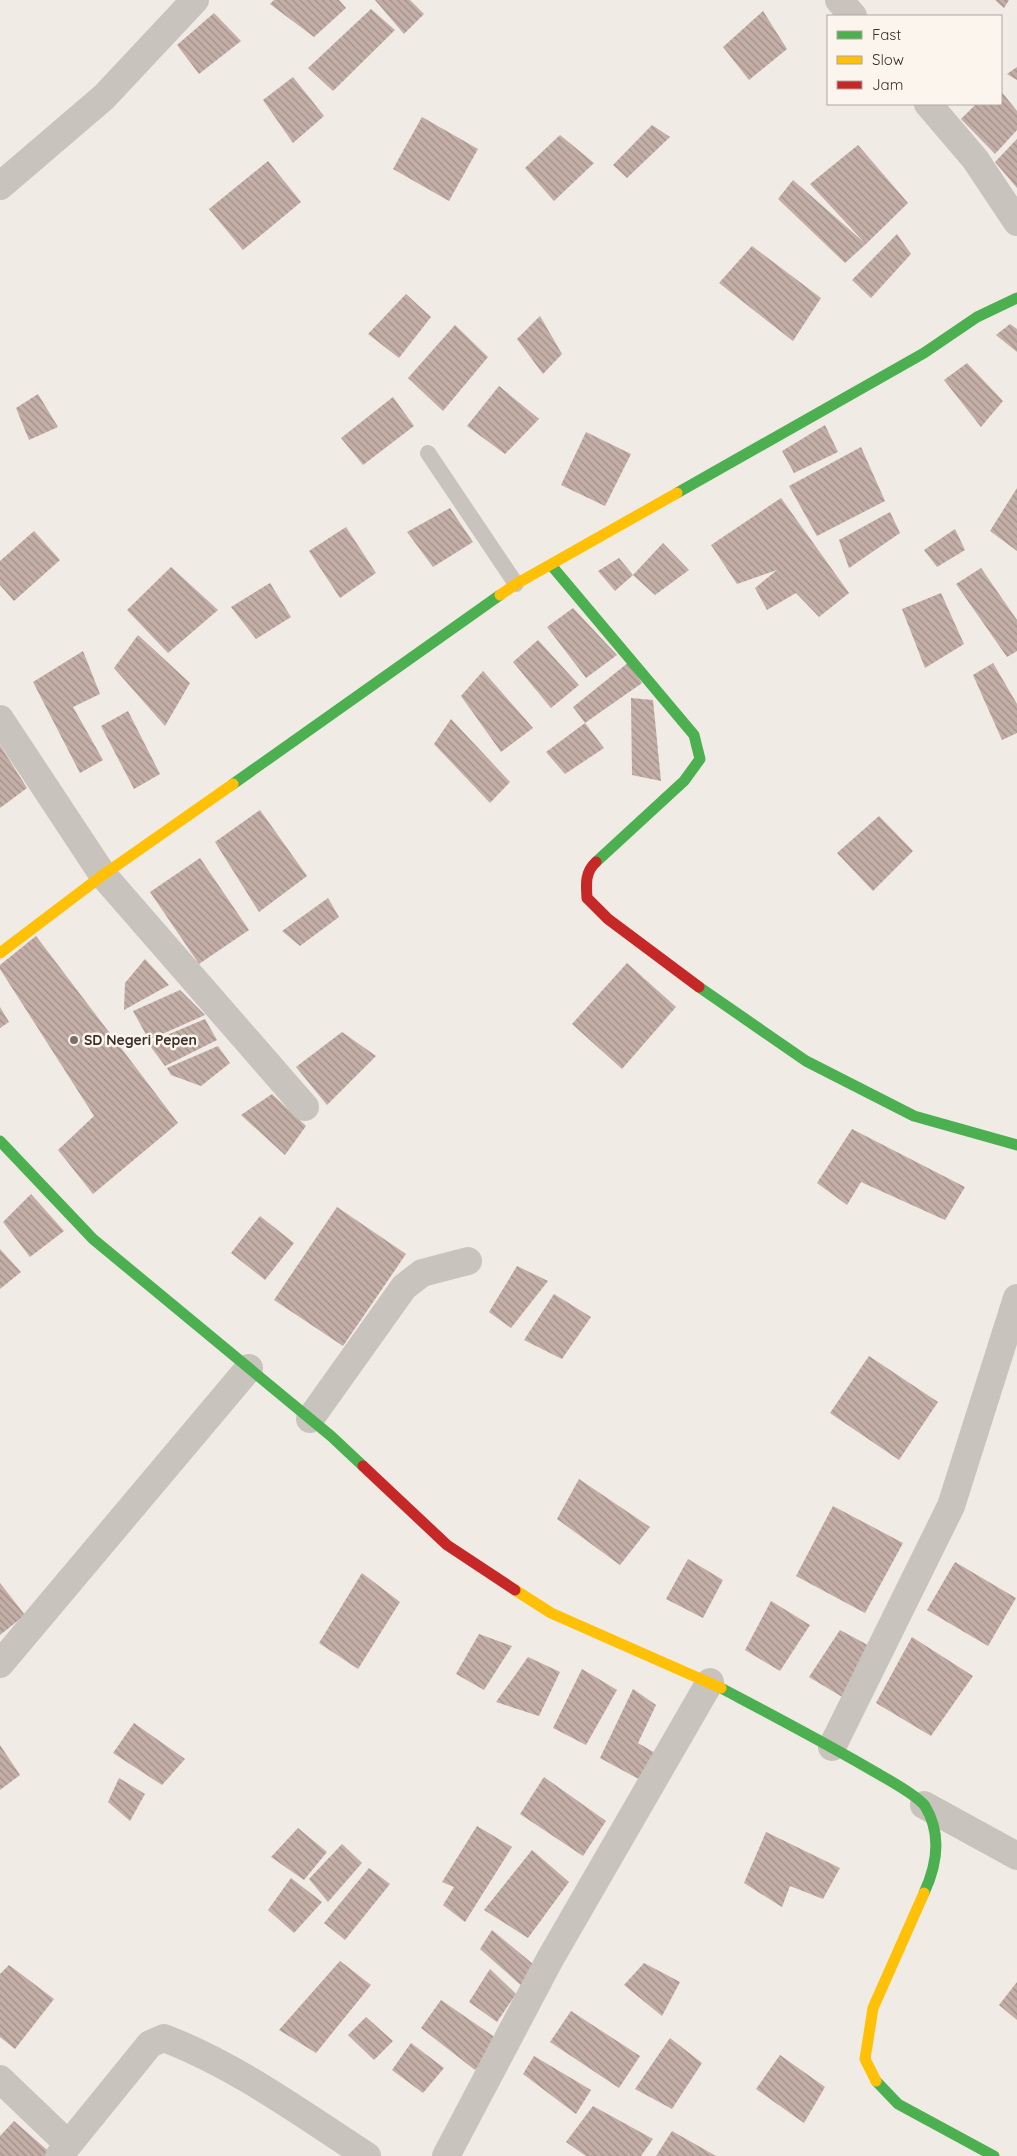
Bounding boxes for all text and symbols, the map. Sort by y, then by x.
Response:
legend [827,15,1002,105]
text: Fast [872,25,901,44]
text: Slow [872,50,904,69]
text: Jam [872,75,903,94]
place label: SD Negeri Pepen [84,1031,197,1049]
marker: SD Negeri Pepen [68,1034,80,1046]

